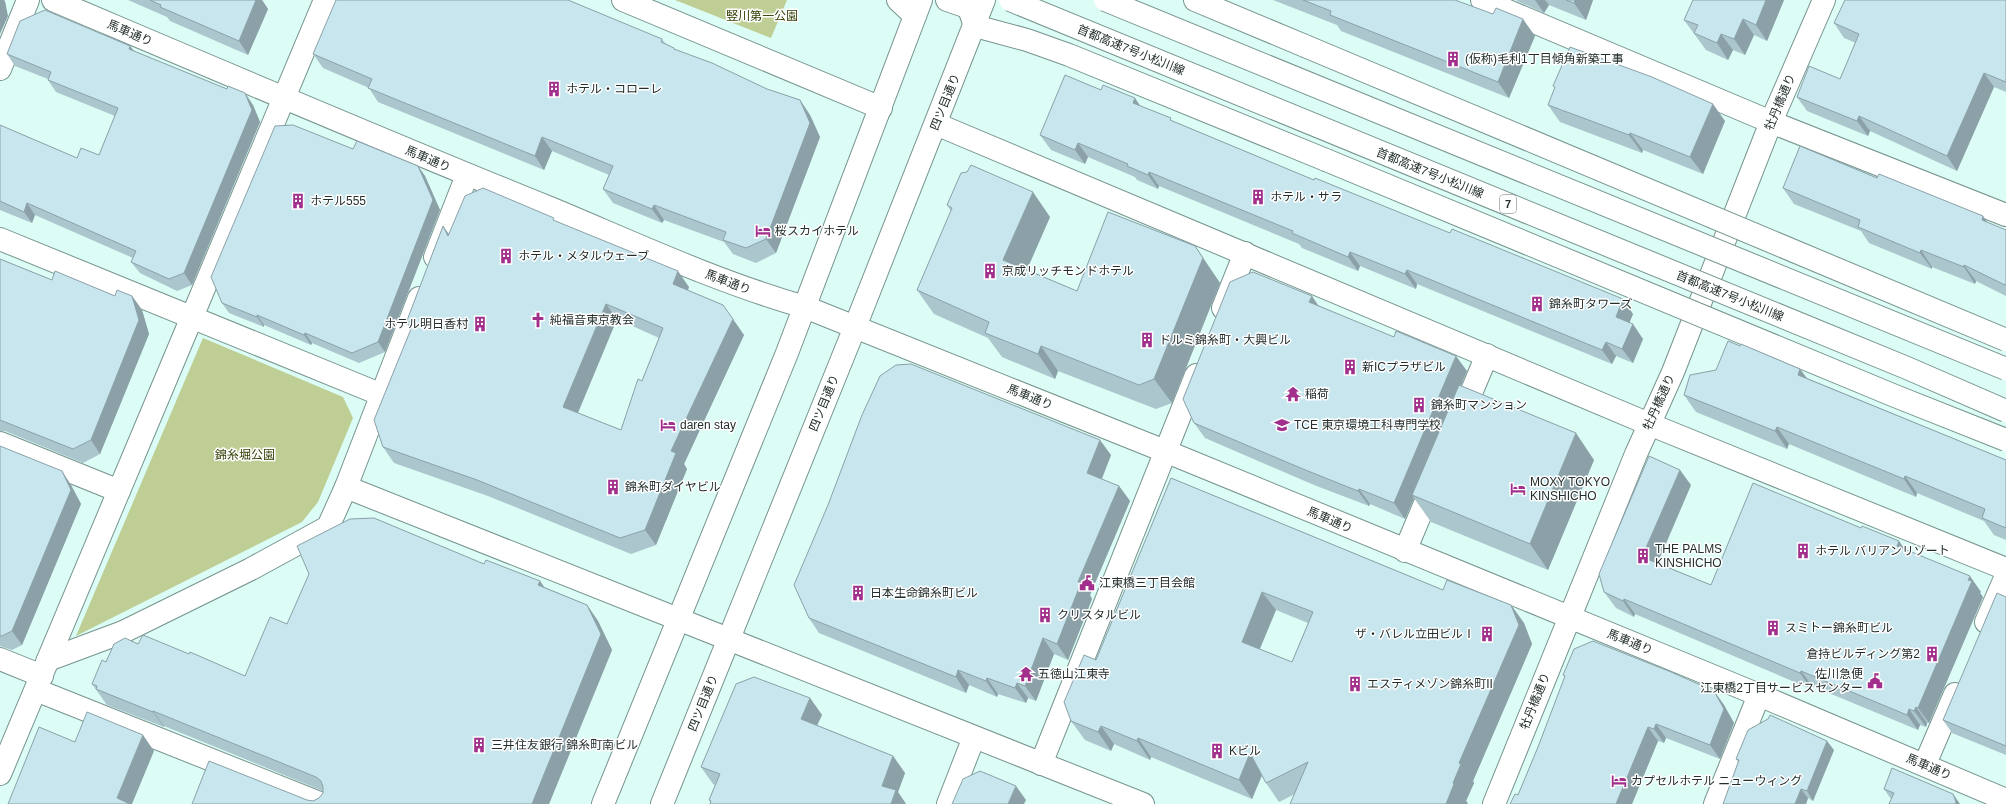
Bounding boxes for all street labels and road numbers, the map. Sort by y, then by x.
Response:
street label: 馬車通り [105,17,155,49]
street label: 首都高速7号小松川線 [1075,22,1187,78]
street label: 四ツ目通り [927,72,963,132]
street label: 牡丹橋通り [1762,72,1798,132]
street label: 馬車通り [403,143,453,175]
street label: 首都高速7号小松川線 [1374,145,1486,201]
road number: 7 [1500,195,1516,213]
street label: 馬車通り [703,267,753,297]
street label: 首都高速7号小松川線 [1674,268,1786,324]
street label: 牡丹橋通り [1640,372,1678,432]
street label: 四ツ目通り [806,373,842,433]
street label: 馬車通り [1005,382,1055,412]
street label: 馬車通り [1305,504,1355,536]
street label: 馬車通り [1605,627,1655,657]
street label: 牡丹橋通り [1517,671,1553,731]
street label: 四ツ目通り [685,673,721,733]
street label: 馬車通り [1904,751,1954,783]

